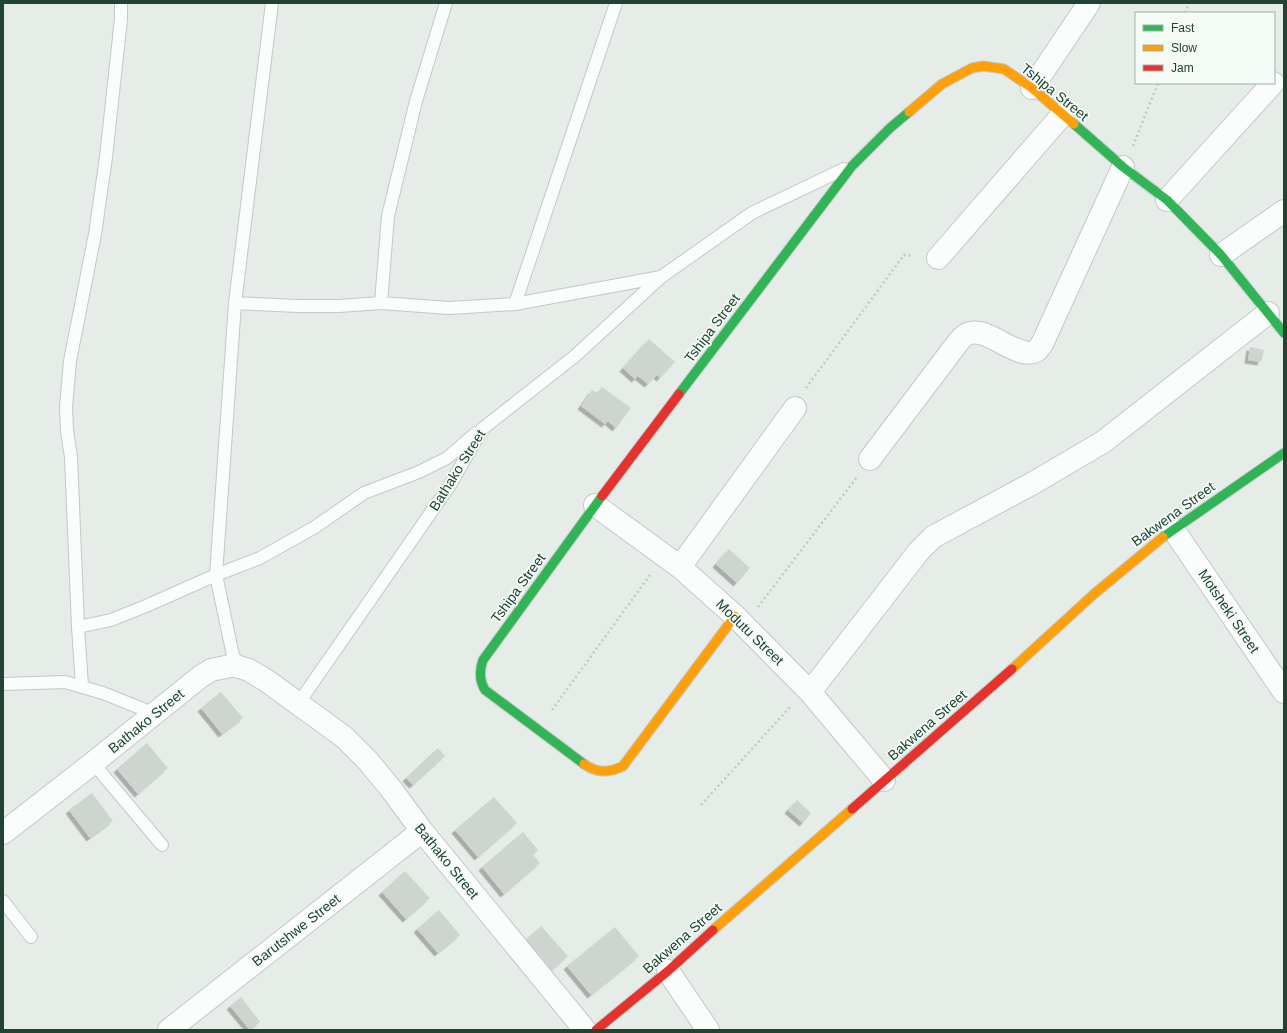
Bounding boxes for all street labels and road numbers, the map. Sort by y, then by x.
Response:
street label: Tshipa Street [1018,60,1092,124]
street label: Tshipa Street [681,290,743,365]
street label: Bathako Street [426,426,488,514]
street label: Bakwena Street [1128,478,1218,550]
street label: Tshipa Street [488,550,549,626]
street label: Motsheki Street [1195,566,1263,656]
street label: Modutu Street [713,596,787,668]
street label: Bathako Street [105,686,187,756]
street label: Bakwena Street [884,686,970,763]
street label: Bathako Street [412,820,482,902]
street label: Barutshwe Street [249,891,343,969]
street label: Bakwena Street [639,899,725,976]

